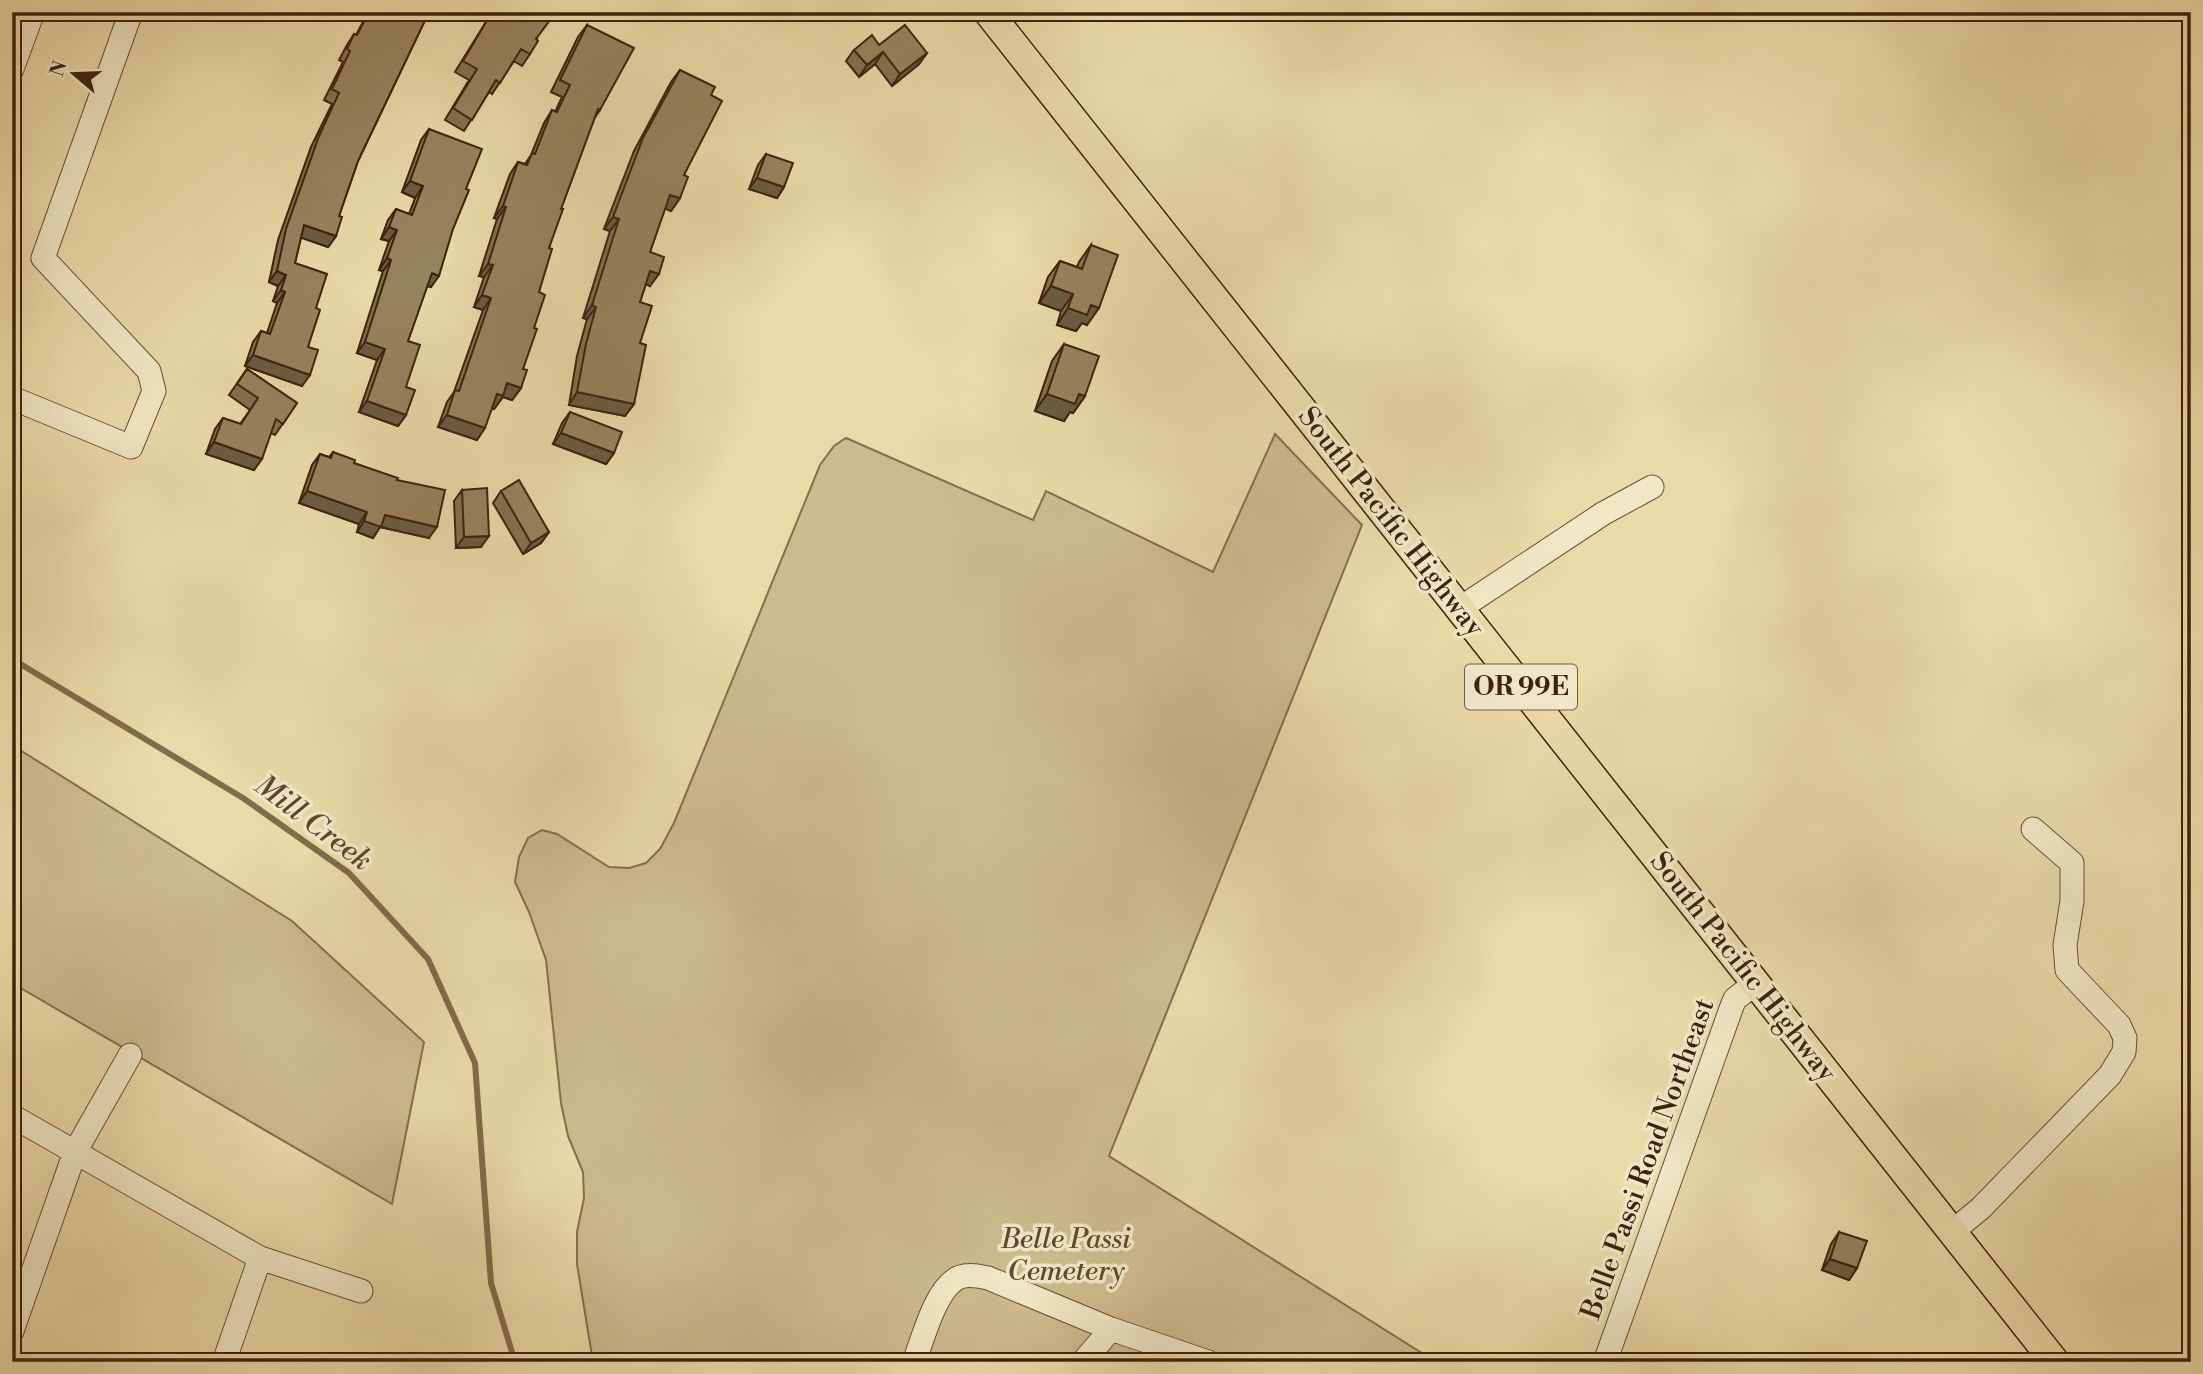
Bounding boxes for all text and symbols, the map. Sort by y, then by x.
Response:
north arrow [38,38,108,108]
text: N [45,58,73,80]
street label: South Pacific Highway [1290,400,1492,644]
road number: OR 99E [1465,664,1577,709]
water label: Mill Creek [247,766,379,880]
street label: South Pacific Highway [1642,845,1844,1089]
street label: Belle Passi Road Northeast [1573,994,1722,1325]
park label: Belle Passi Cemetery [1000,1222,1131,1289]

